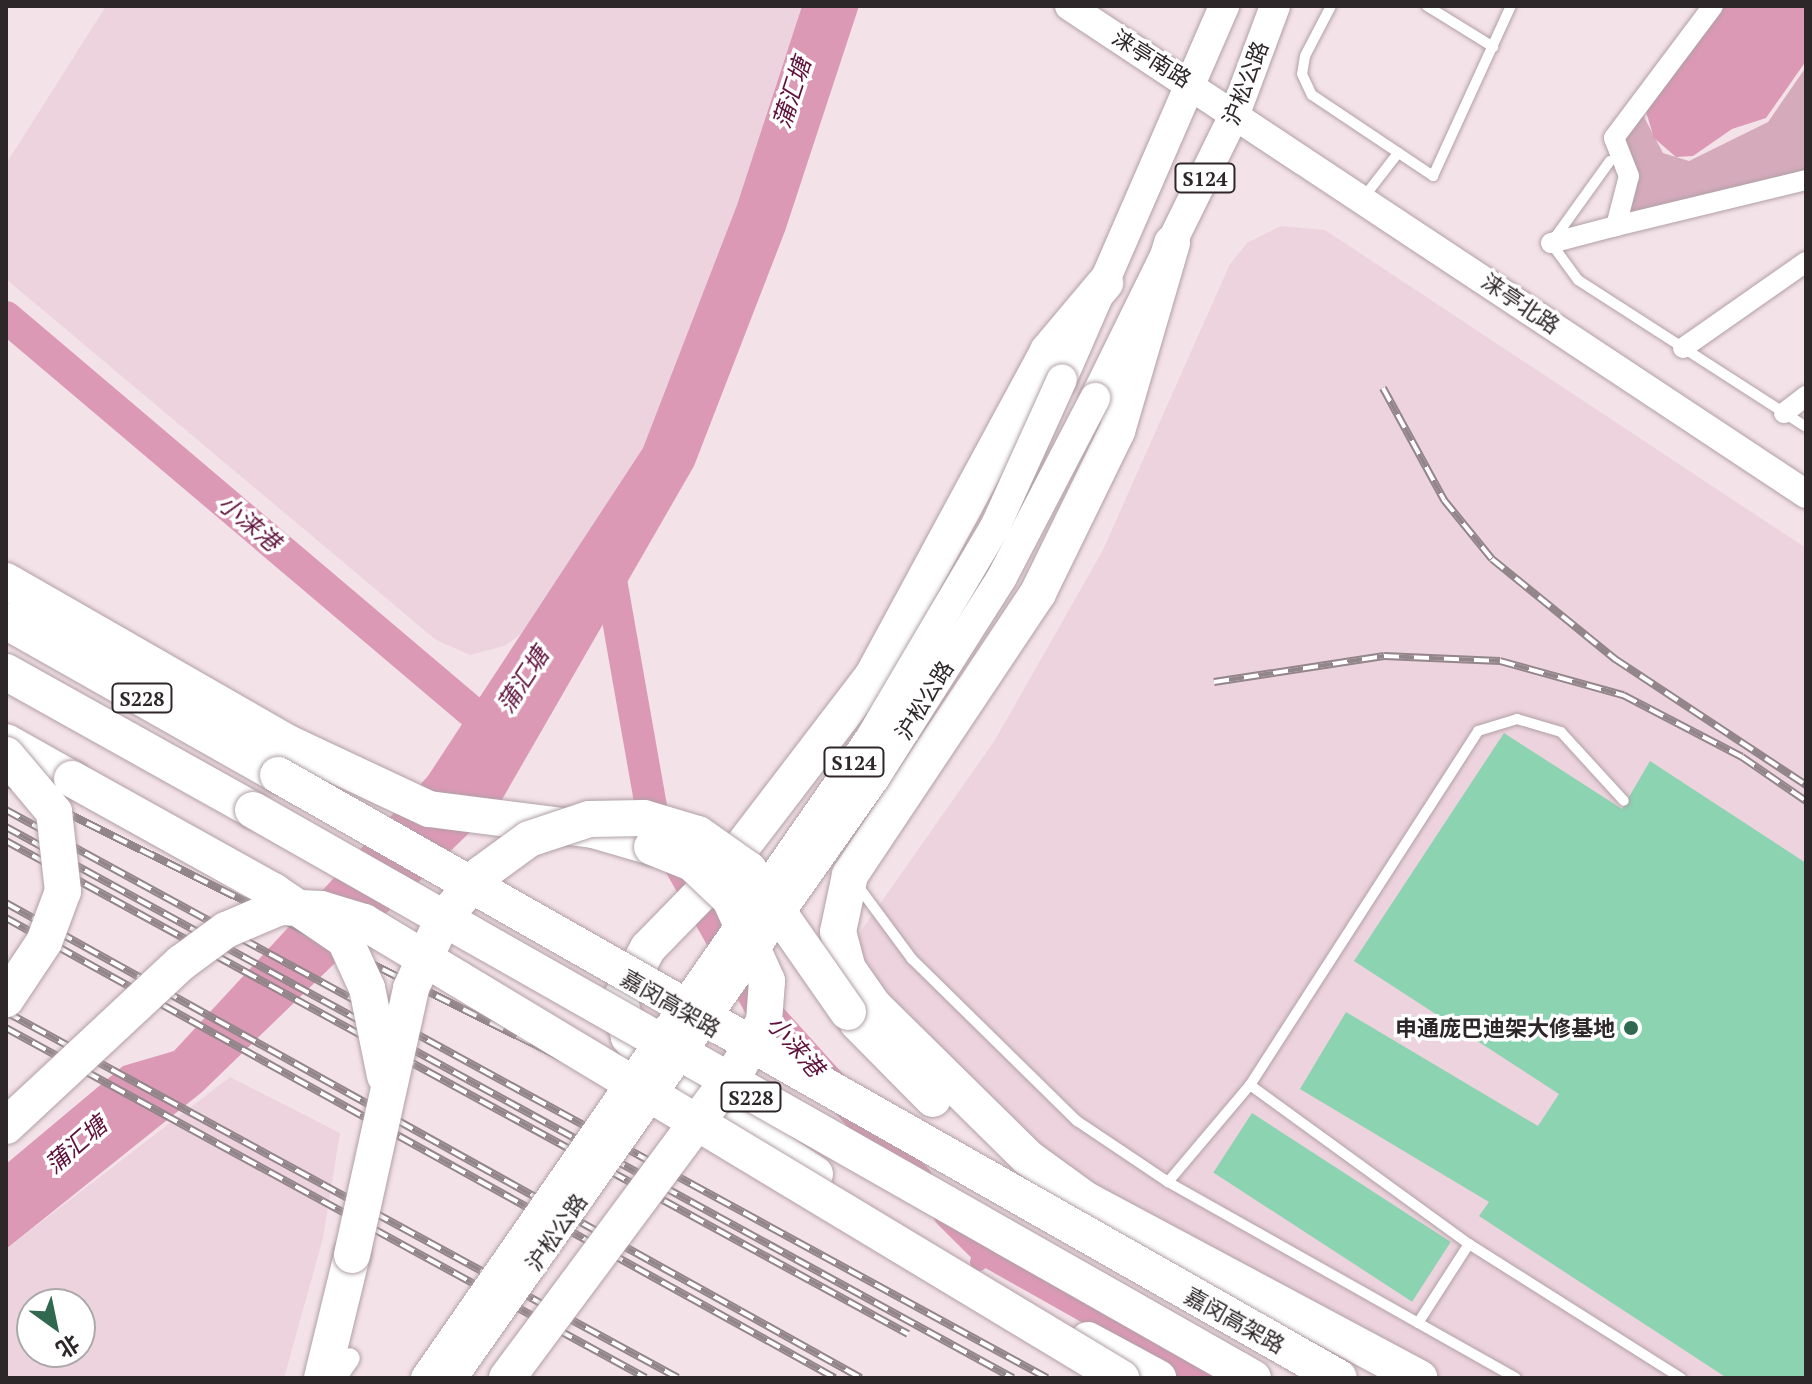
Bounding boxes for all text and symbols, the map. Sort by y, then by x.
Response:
street label: 涞亭南路 [1108,23,1196,93]
street label: 沪松公路 [1217,37,1273,129]
water label: 蒲汇塘 [767,54,817,132]
road number: S124 [1173,162,1237,194]
street label: 涞亭北路 [1477,267,1565,339]
water label: 小涞港 [212,489,286,557]
water label: 蒲汇塘 [491,642,555,718]
street label: 沪松公路 [889,656,959,744]
road number: S228 [110,682,174,714]
road number: S124 [822,746,886,778]
street label: 嘉闵高架路 [617,964,725,1042]
water label: 小涞港 [761,1009,829,1083]
place label: 申通庞巴迪架大修基地 [1395,1015,1615,1041]
marker: 申通庞巴迪架大修基地 [1622,1019,1640,1037]
road number: S228 [719,1081,783,1113]
water label: 蒲汇塘 [39,1111,113,1179]
street label: 沪松公路 [520,1188,592,1276]
street label: 嘉闵高架路 [1180,1282,1290,1358]
north arrow [16,1288,96,1368]
text: 北 [51,1329,85,1365]

